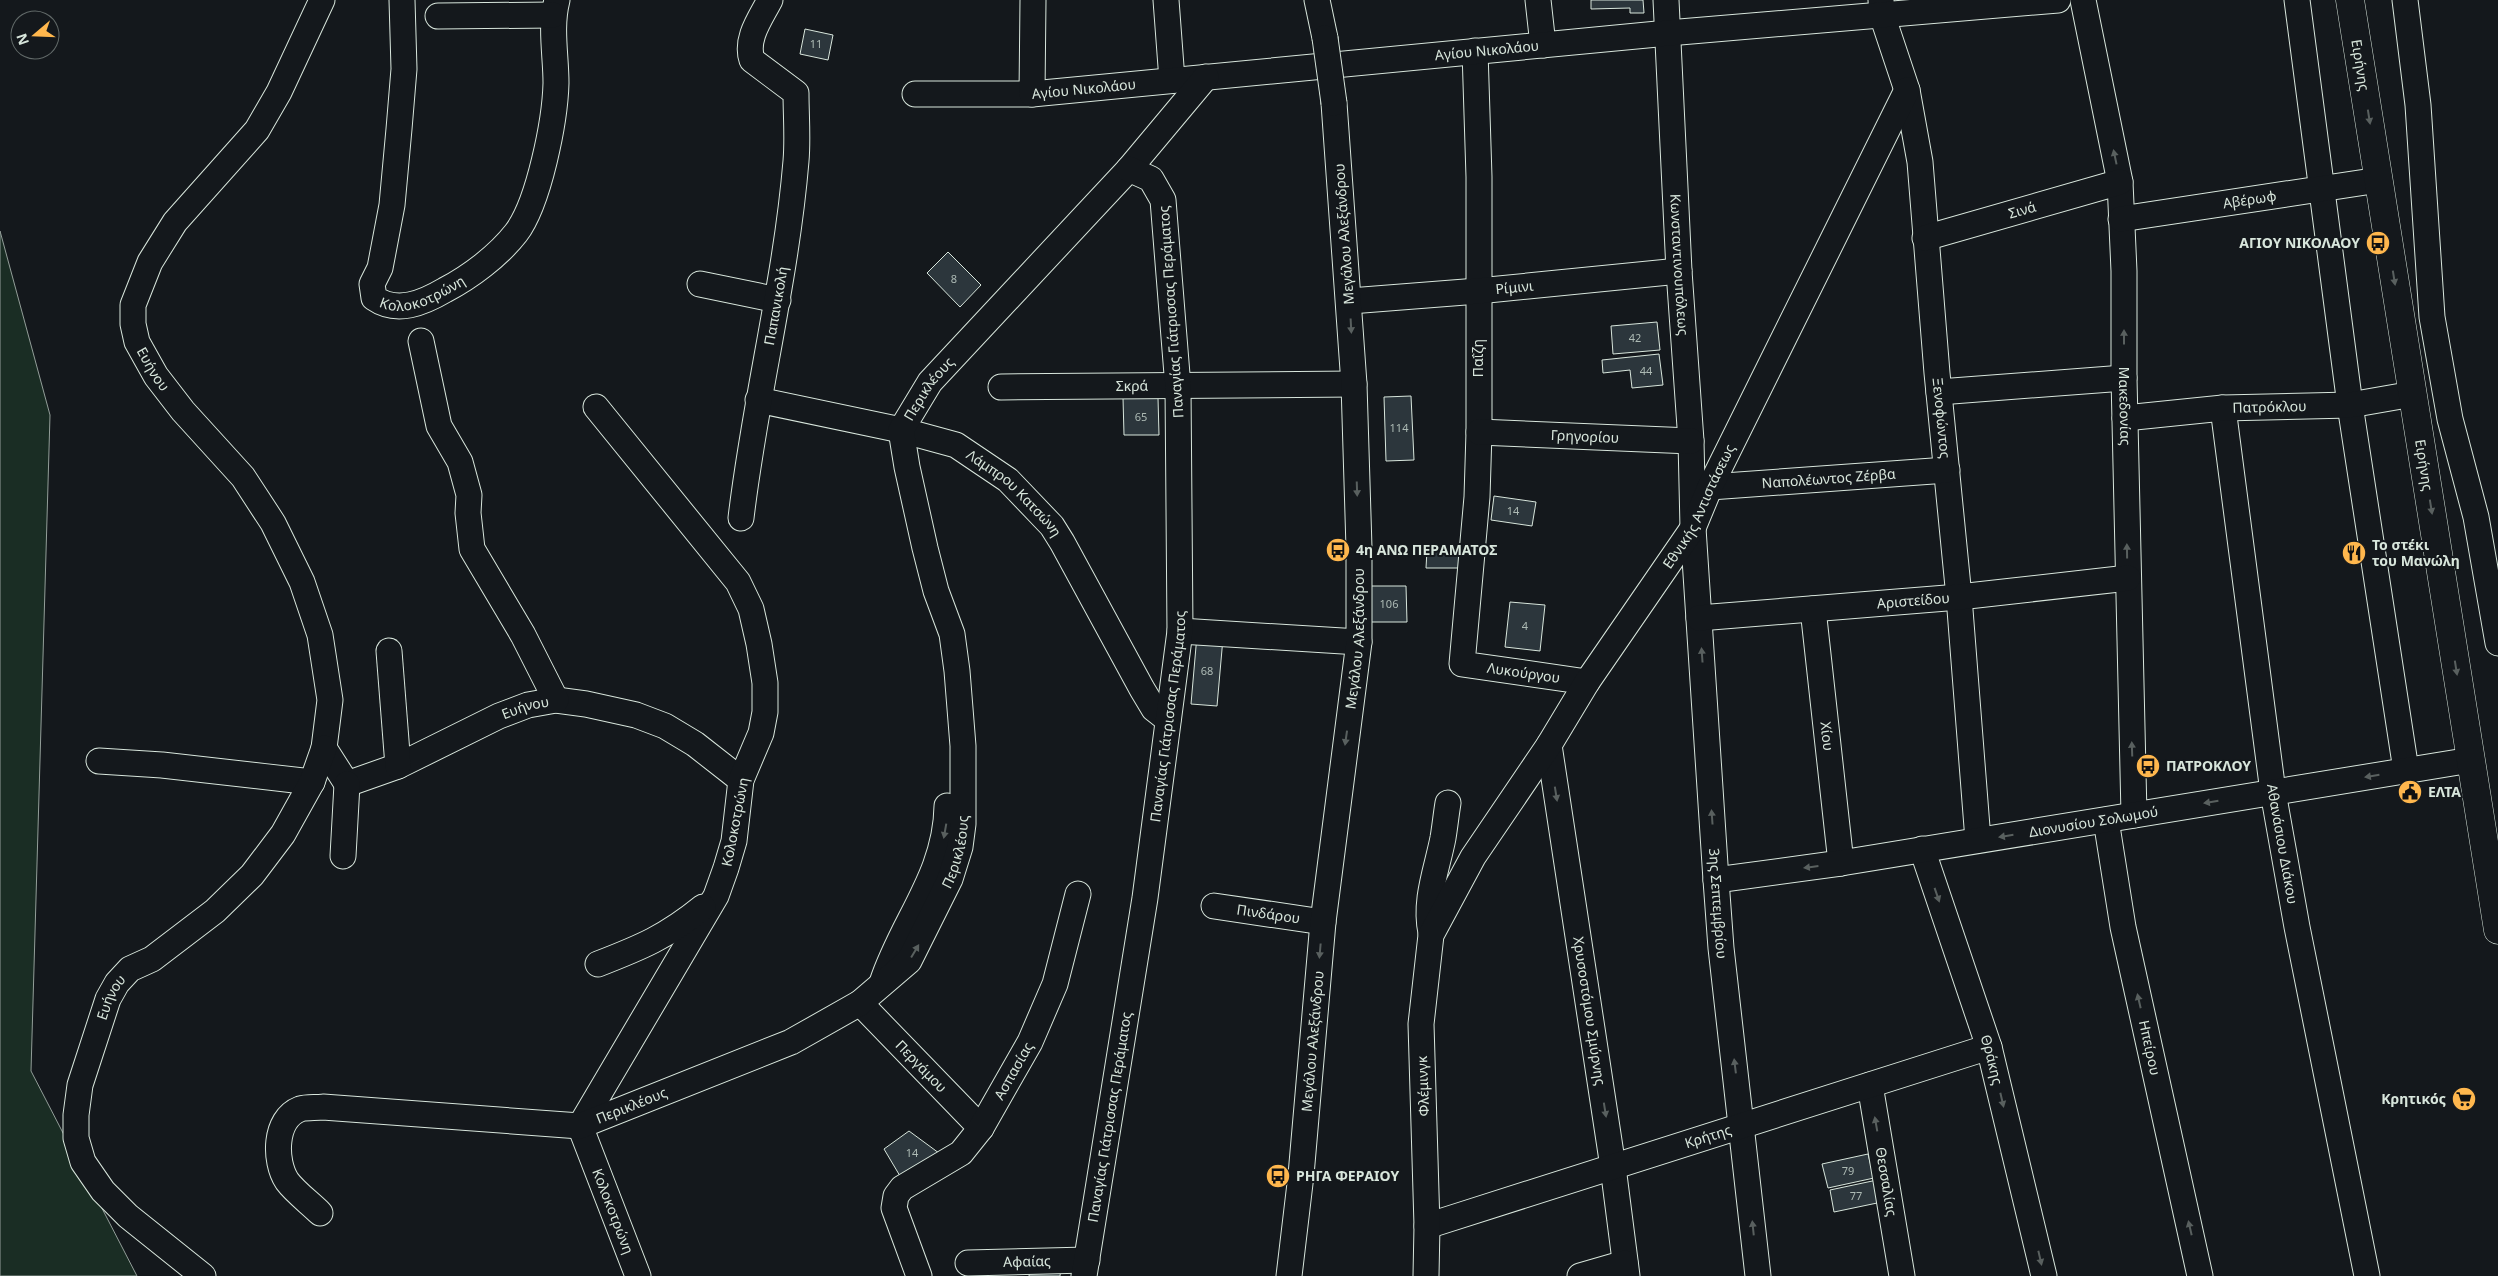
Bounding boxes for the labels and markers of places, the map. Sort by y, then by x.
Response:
bus stop icon: ΑΓΙΟΥ ΝΙΚΟΛΑΟΥ [2365,230,2391,256]
place label: ΑΓΙΟΥ ΝΙΚΟΛΑΟΥ [2239,233,2360,252]
place label: Το στέκι του Μανώλη [2372,535,2460,570]
bus stop icon: 4η ΑΝΩ ΠΕΡΑΜΑΤΟΣ [1325,537,1351,563]
place label: 4η ΑΝΩ ΠΕΡΑΜΑΤΟΣ [1356,540,1497,559]
restaurant icon: Το στέκι του Μανώλη [2341,540,2367,566]
bus stop icon: ΠΑΤΡΟΚΛΟΥ [2135,753,2161,779]
place label: ΠΑΤΡΟΚΛΟΥ [2166,756,2251,775]
public building icon: ΕΛΤΑ [2397,779,2423,805]
place label: ΕΛΤΑ [2428,782,2461,801]
supermarket icon: Κρητικός [2451,1086,2477,1112]
place label: Κρητικός [2381,1089,2446,1108]
bus stop icon: ΡΗΓΑ ΦΕΡΑΙΟΥ [1265,1163,1291,1189]
place label: ΡΗΓΑ ΦΕΡΑΙΟΥ [1296,1166,1399,1185]

